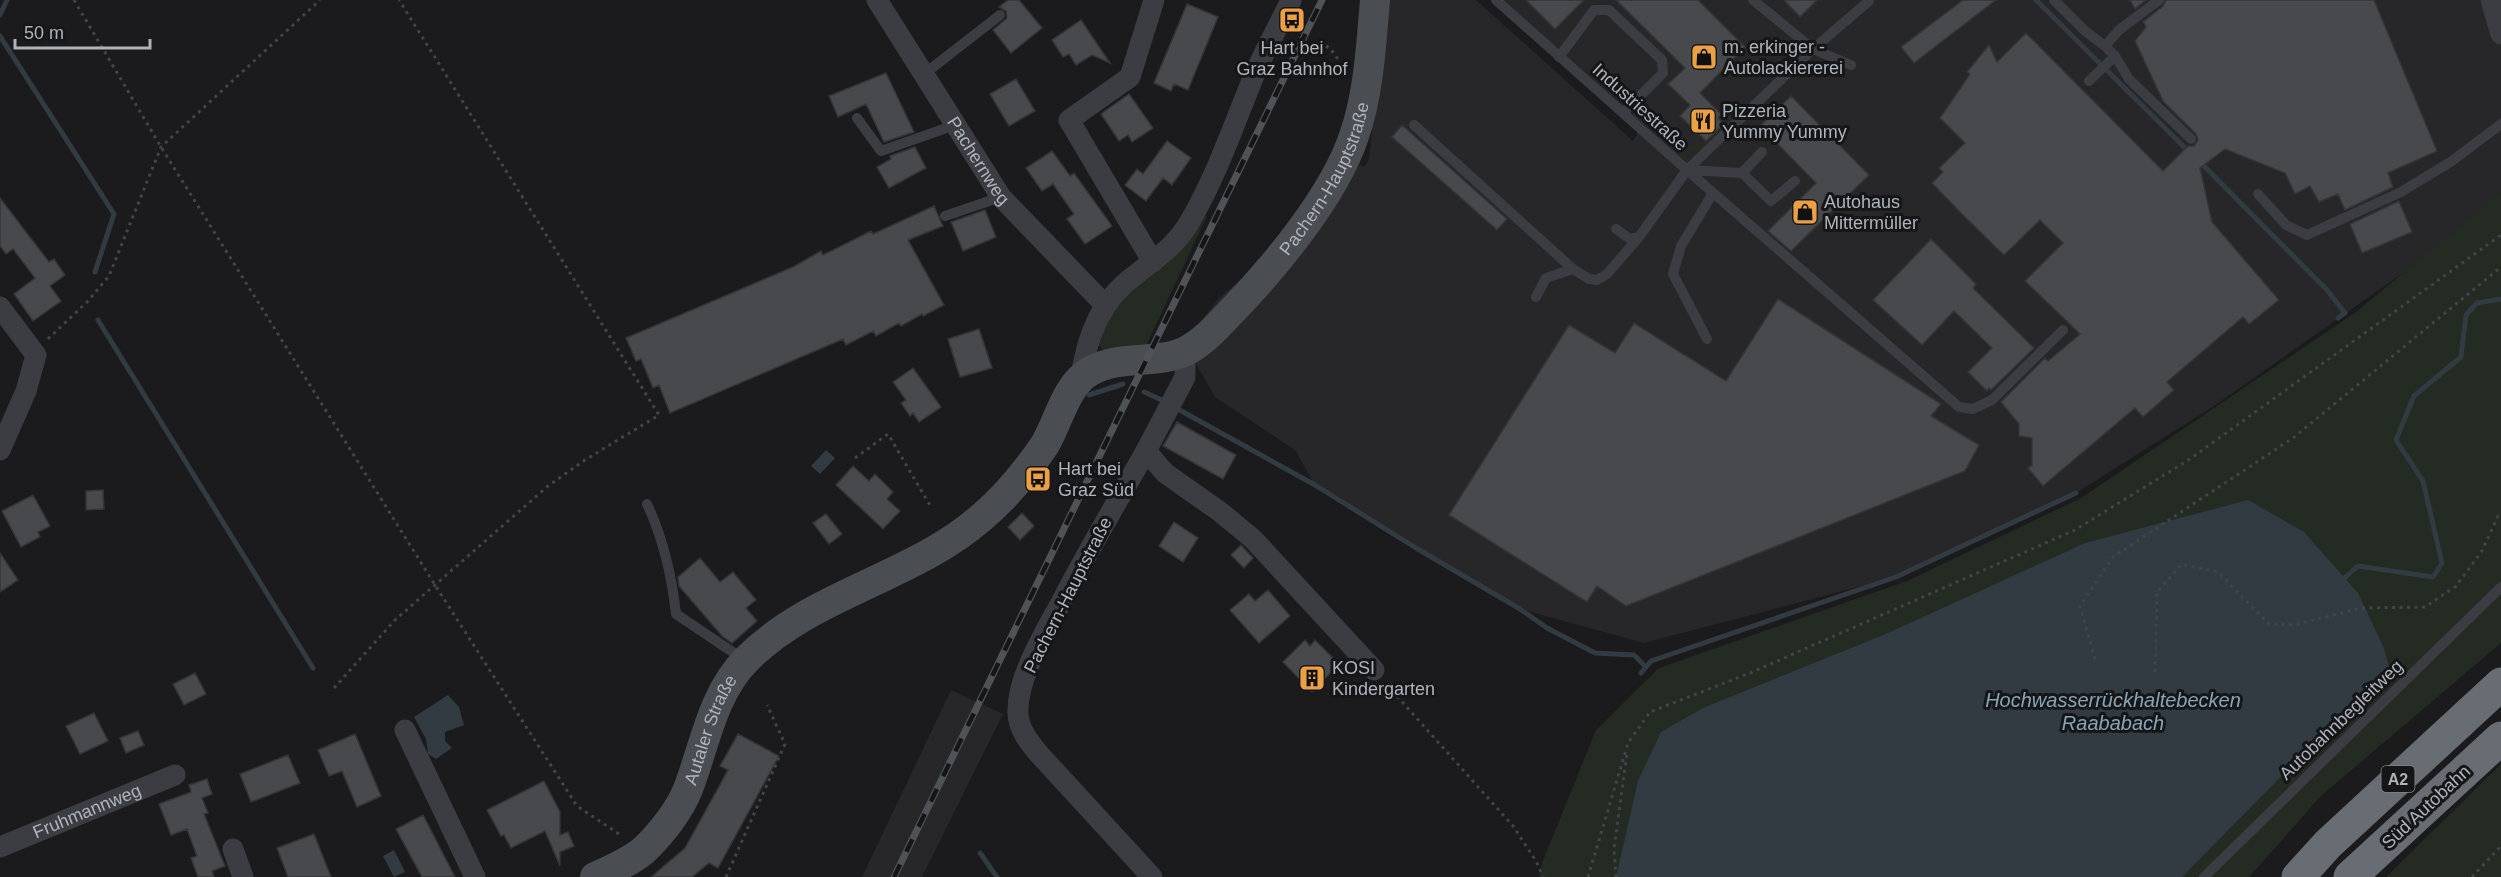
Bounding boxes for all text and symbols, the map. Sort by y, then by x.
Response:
bus stop icon: Hart bei Graz Bahnhof [1277,5,1307,35]
scale bar [15,12,150,50]
text: 50 m [24,23,64,43]
place label: m. erkinger - Autolackiererei [1724,37,1843,78]
place label: Hart bei Graz Bahnhof [1236,38,1349,79]
shop icon: m. erkinger - Autolackiererei [1689,42,1719,72]
street label: Industriestraße [1589,59,1691,155]
street label: Pachern-Hauptstraße [1275,100,1373,259]
place label: Pizzeria Yummy Yummy [1722,101,1847,142]
restaurant icon: Pizzeria Yummy Yummy [1688,106,1718,136]
street label: Pachernweg [943,113,1013,209]
place label: Autohaus Mittermüller [1824,192,1918,233]
shop icon: Autohaus Mittermüller [1790,197,1820,227]
place label: Hart bei Graz Süd [1058,459,1134,500]
bus stop icon: Hart bei Graz Süd [1023,464,1053,494]
street label: Pachern-Hauptstraße [1020,514,1116,676]
street label: Autobahnbegleitweg [2275,656,2407,784]
place label: KOSI Kindergarten [1332,658,1435,699]
building icon: KOSI Kindergarten [1297,663,1327,693]
street label: Autaler Straße [680,671,741,788]
water label: Hochwasserrückhaltebecken Raababach [1985,689,2241,734]
street label: Süd Autobahn [2378,761,2474,853]
road number: A2 [2382,766,2414,792]
street label: Fruhmannweg [30,780,144,842]

